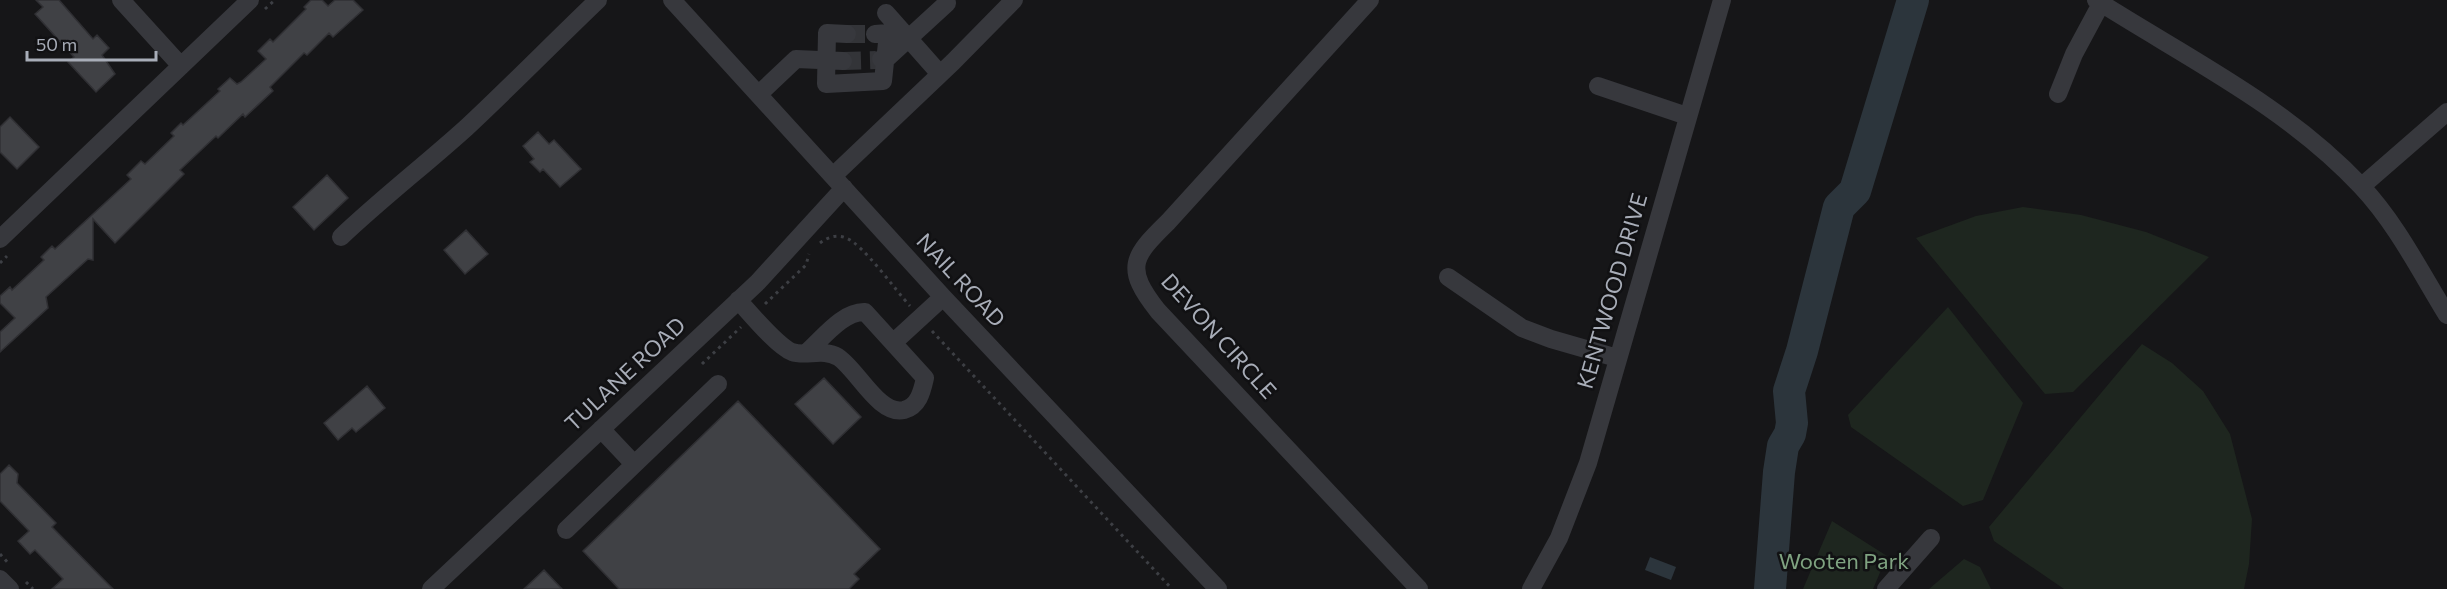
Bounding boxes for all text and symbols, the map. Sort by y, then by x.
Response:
scale bar [27,24,156,62]
text: 50 m [36,33,77,55]
street label: KENTWOOD DRIVE [1571,190,1652,392]
street label: NAIL ROAD [911,227,1011,332]
street label: DEVON CIRCLE [1156,268,1283,404]
street label: TULANE ROAD [559,311,691,436]
park label: Wooten Park [1779,547,1909,574]

